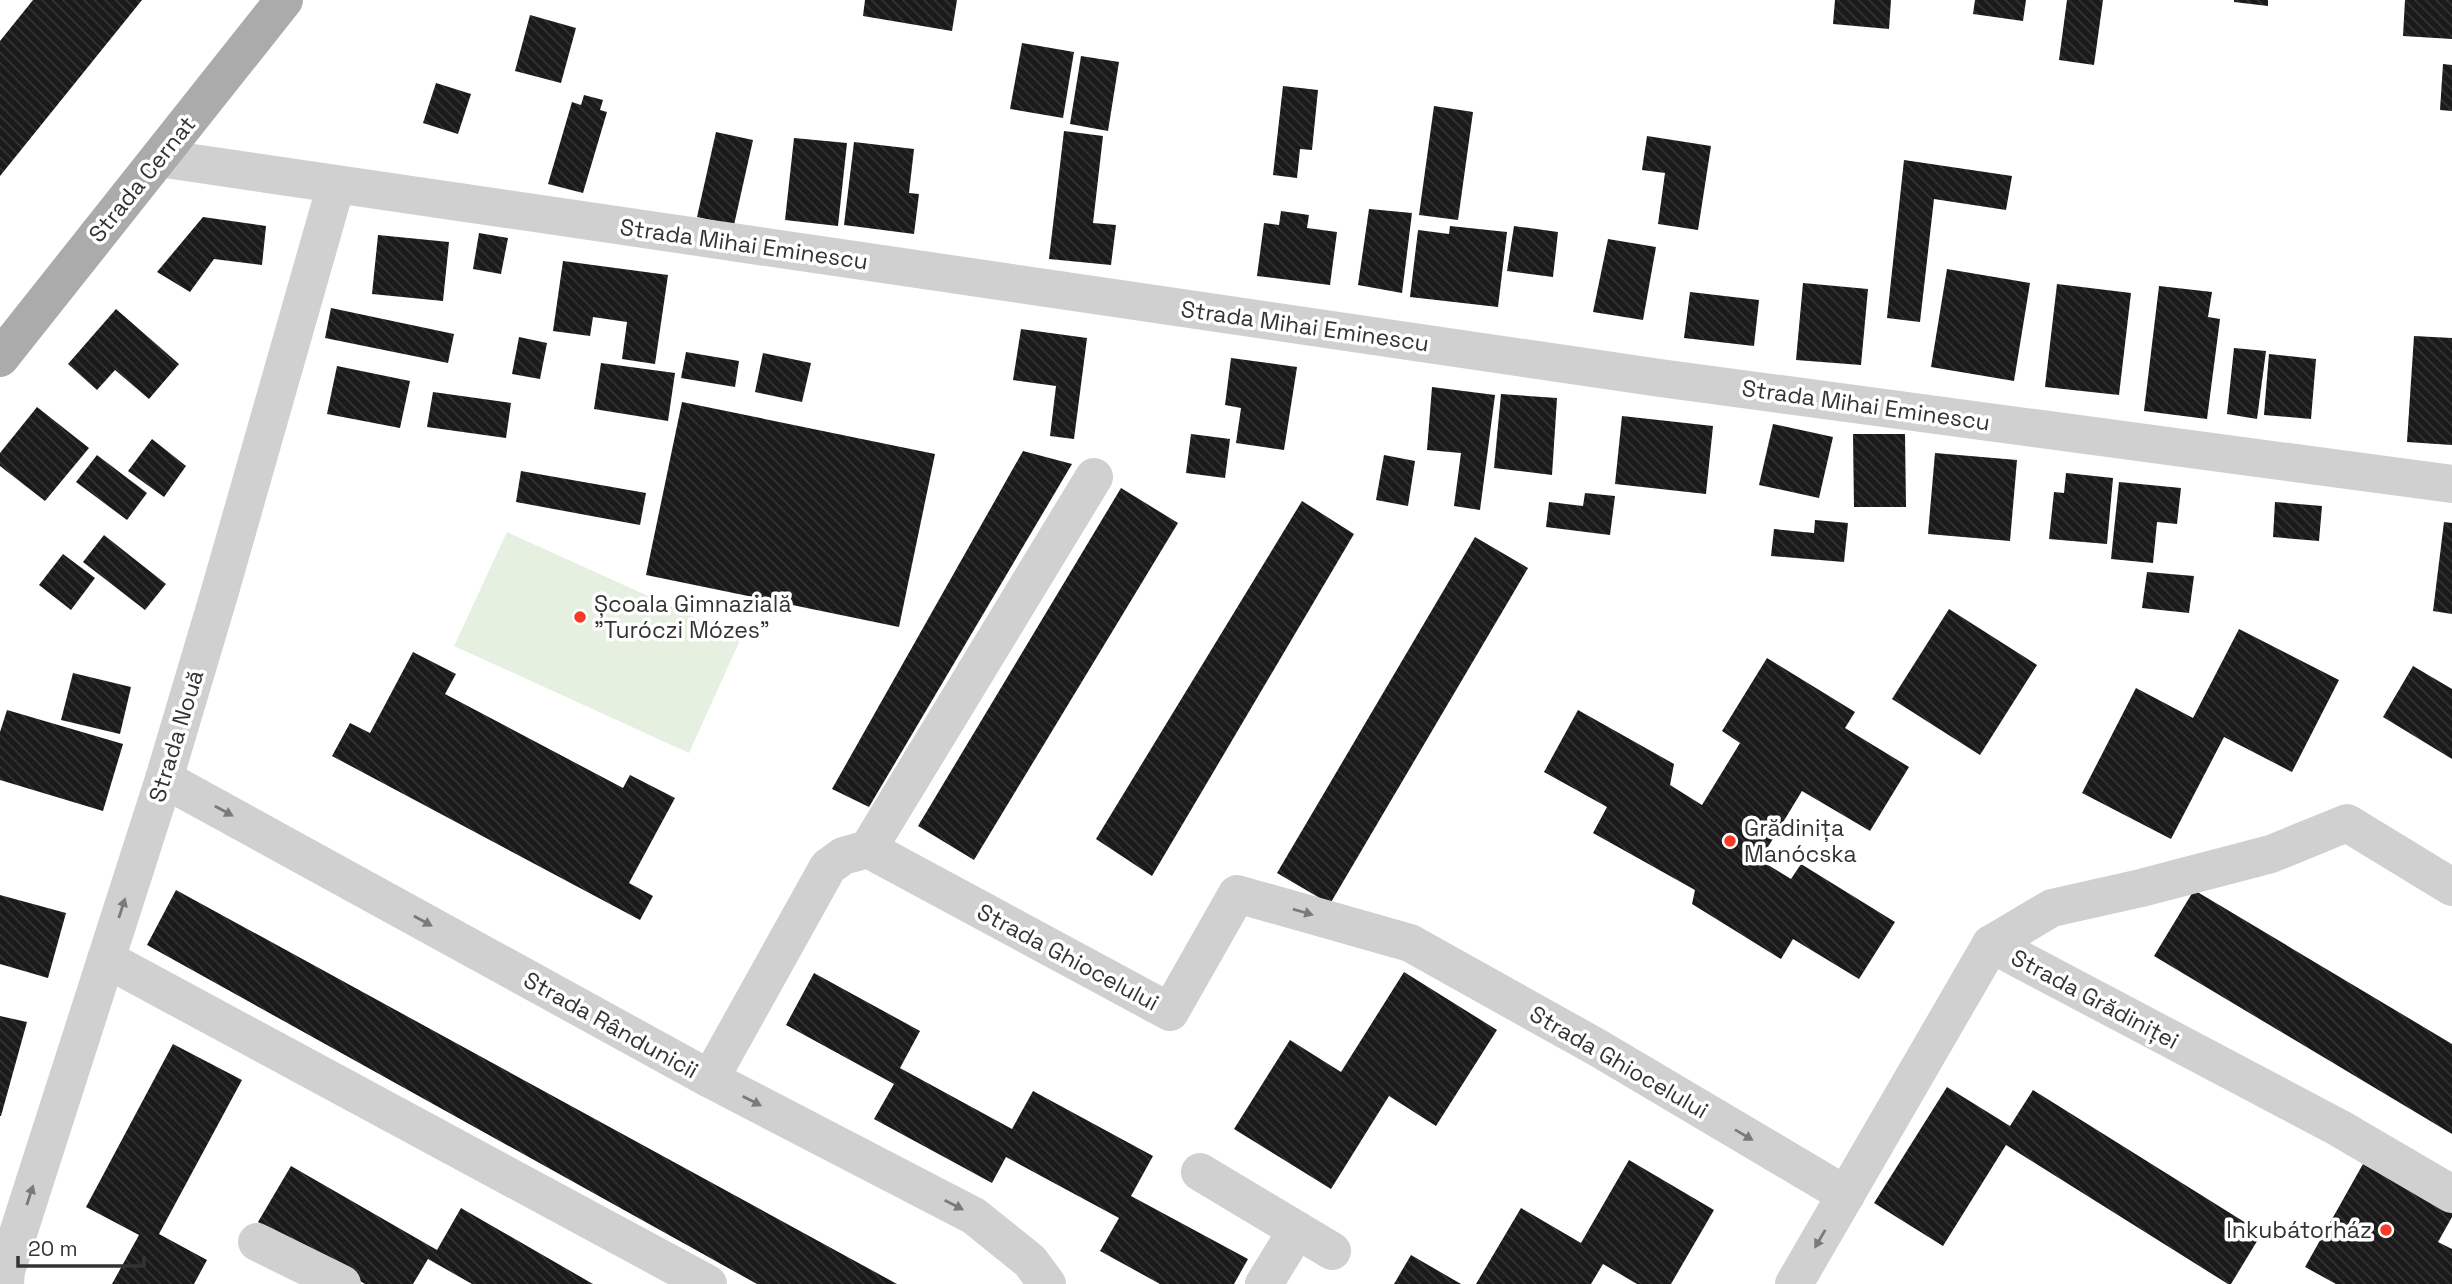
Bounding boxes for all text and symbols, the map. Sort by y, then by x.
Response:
street label: Strada Cernat [82,110,202,248]
street label: Strada Mihai Eminescu [618,212,870,276]
street label: Strada Mihai Eminescu [1179,294,1431,358]
street label: Strada Mihai Eminescu [1740,373,1992,437]
place label: Școala Gimnazială "Turóczi Mózes" [594,589,792,645]
marker: Școala Gimnazială "Turóczi Mózes" [572,609,588,625]
street label: Strada Nouă [142,666,210,806]
one-way arrow [214,806,234,817]
place label: Grădinița Manócska [1744,813,1857,869]
marker: Grădinița Manócska [1722,833,1738,849]
street label: Strada Ghiocelului [972,896,1164,1018]
one-way arrow [118,898,128,919]
one-way arrow [1293,908,1314,918]
one-way arrow [413,915,433,927]
street label: Strada Grădiniței [2006,942,2184,1056]
street label: Strada Rândunicii [518,965,704,1085]
street label: Strada Ghiocelului [1524,999,1714,1125]
one-way arrow [742,1095,762,1106]
one-way arrow [1735,1128,1754,1141]
one-way arrow [26,1184,36,1205]
one-way arrow [944,1199,964,1211]
place label: Inkubátorház [2226,1215,2372,1245]
marker: Inkubátorház [2378,1222,2394,1238]
scale bar [18,1224,144,1268]
one-way arrow [1814,1230,1826,1249]
text: 20 m [28,1235,78,1262]

